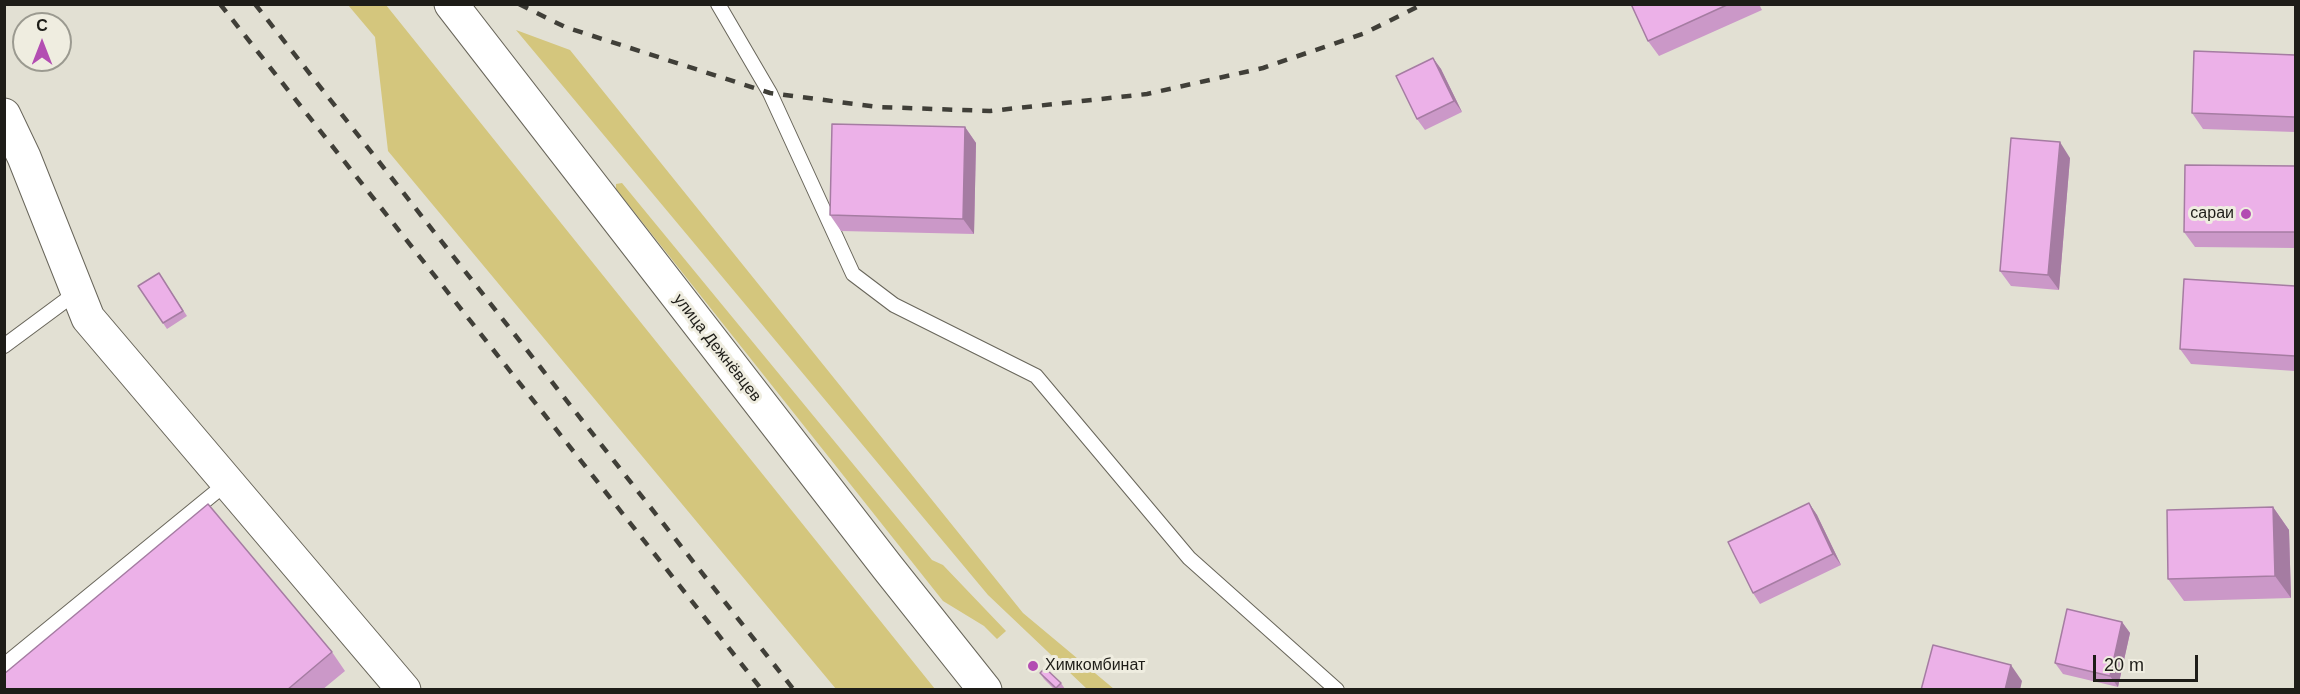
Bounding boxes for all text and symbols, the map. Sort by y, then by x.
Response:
north arrow [12,12,72,72]
text: С [36,17,48,34]
place label: сараи [2190,204,2234,224]
marker: сараи [2239,207,2253,221]
street label: улица Дежнёвцев [669,290,765,406]
scale bar [2096,643,2201,681]
text: 20 m [2104,655,2144,675]
place label: Химкомбинат [1045,656,1145,676]
marker: Химкомбинат [1026,659,1040,673]

